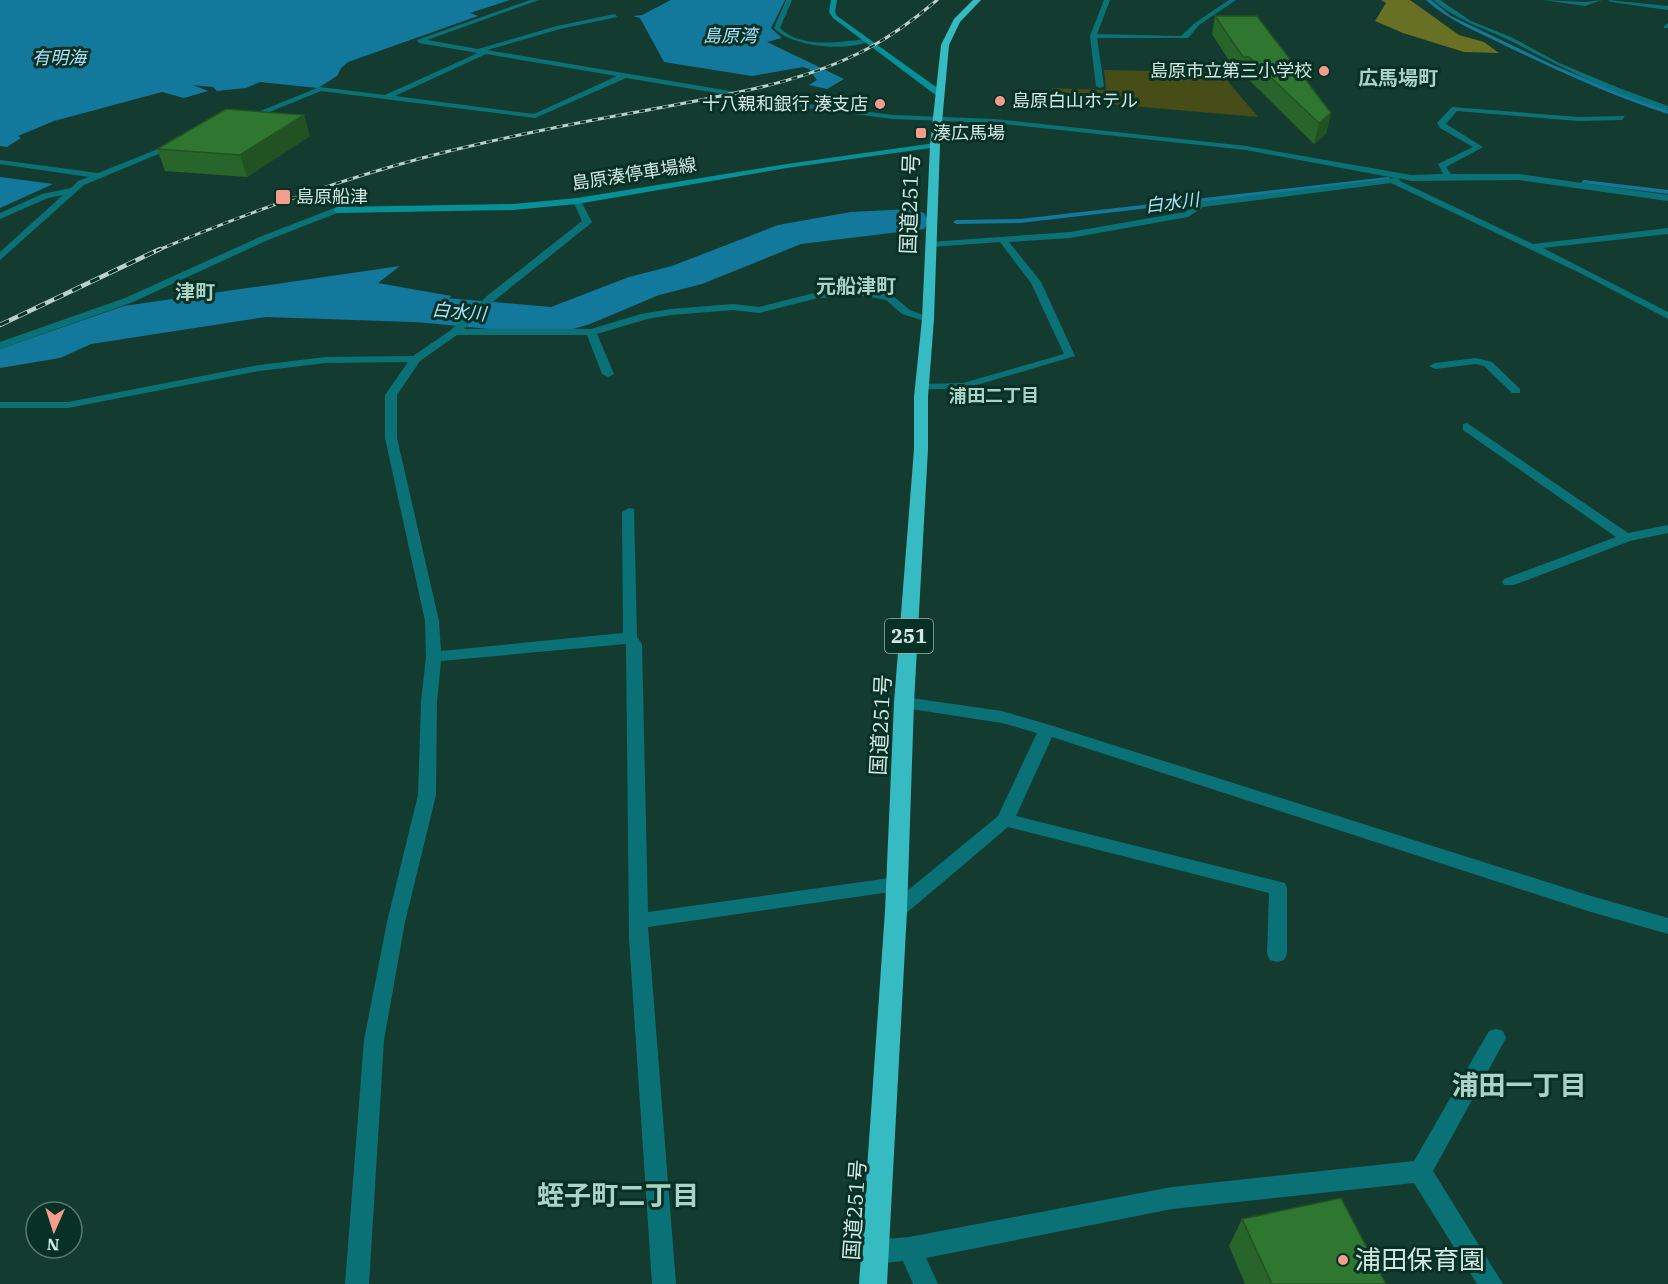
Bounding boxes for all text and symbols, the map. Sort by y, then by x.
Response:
water label: 島原湾 [703,24,760,47]
water label: 有明海 [32,46,89,69]
place label: 島原市立第三小学校 [1150,59,1312,82]
marker: 島原市立第三小学校 [1317,64,1331,78]
district label: 広馬場町 [1358,64,1438,91]
place label: 島原白山ホテル [1012,89,1138,112]
place label: 十八親和銀行 湊支店 [702,92,868,115]
marker: 島原白山ホテル [993,94,1007,108]
marker: 十八親和銀行 湊支店 [873,97,887,111]
place label: 湊広馬場 [933,121,1005,144]
marker: 湊広馬場 [914,126,928,140]
street label: 島原湊停車場線 [570,152,698,195]
street label: 国道251号 [893,153,925,255]
place label: 島原船津 [296,185,368,208]
marker: 島原船津 [274,188,292,206]
water label: 白水川 [1144,188,1202,217]
district label: 元船津町 [816,272,896,299]
district label: 津町 [175,278,215,305]
water label: 白水川 [431,298,489,325]
district label: 浦田二丁目 [949,384,1039,407]
road number: 251 [885,619,933,653]
street label: 国道251号 [863,674,897,776]
district label: 浦田一丁目 [1452,1067,1587,1102]
street label: 国道251号 [837,1159,871,1261]
district label: 蛭子町二丁目 [537,1177,699,1212]
north arrow [24,1200,84,1260]
text: N [46,1235,60,1255]
place label: 浦田保育園 [1355,1242,1485,1276]
marker: 浦田保育園 [1336,1253,1350,1267]

